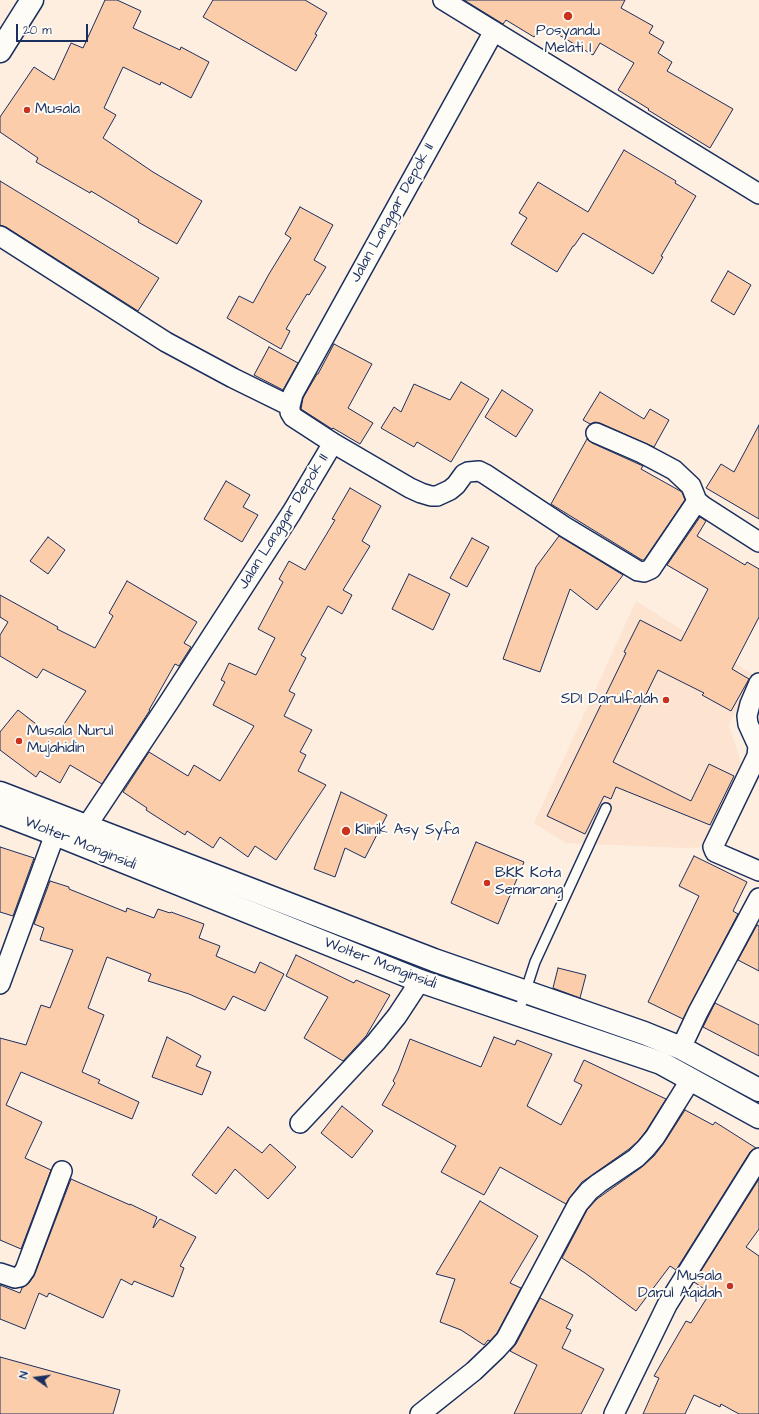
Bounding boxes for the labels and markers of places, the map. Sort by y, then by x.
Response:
marker: Posyandu Melati I [562,10,574,22]
place label: Posyandu Melati I [536,23,600,58]
place label: Musala [35,101,80,119]
marker: Musala [22,105,32,115]
place label: SDI Darulfalah [561,691,658,709]
marker: SDI Darulfalah [661,695,671,705]
place label: Musala Nurul Mujahidin [27,723,113,758]
marker: Musala Nurul Mujahidin [14,736,24,746]
place label: Klinik Asy Syfa [355,822,459,840]
marker: Klinik Asy Syfa [340,825,352,837]
place label: BKK Kota Semarang [495,865,563,900]
marker: BKK Kota Semarang [482,878,492,888]
place label: Musala Darul Aqidah [638,1268,722,1303]
marker: Musala Darul Aqidah [725,1281,735,1291]

